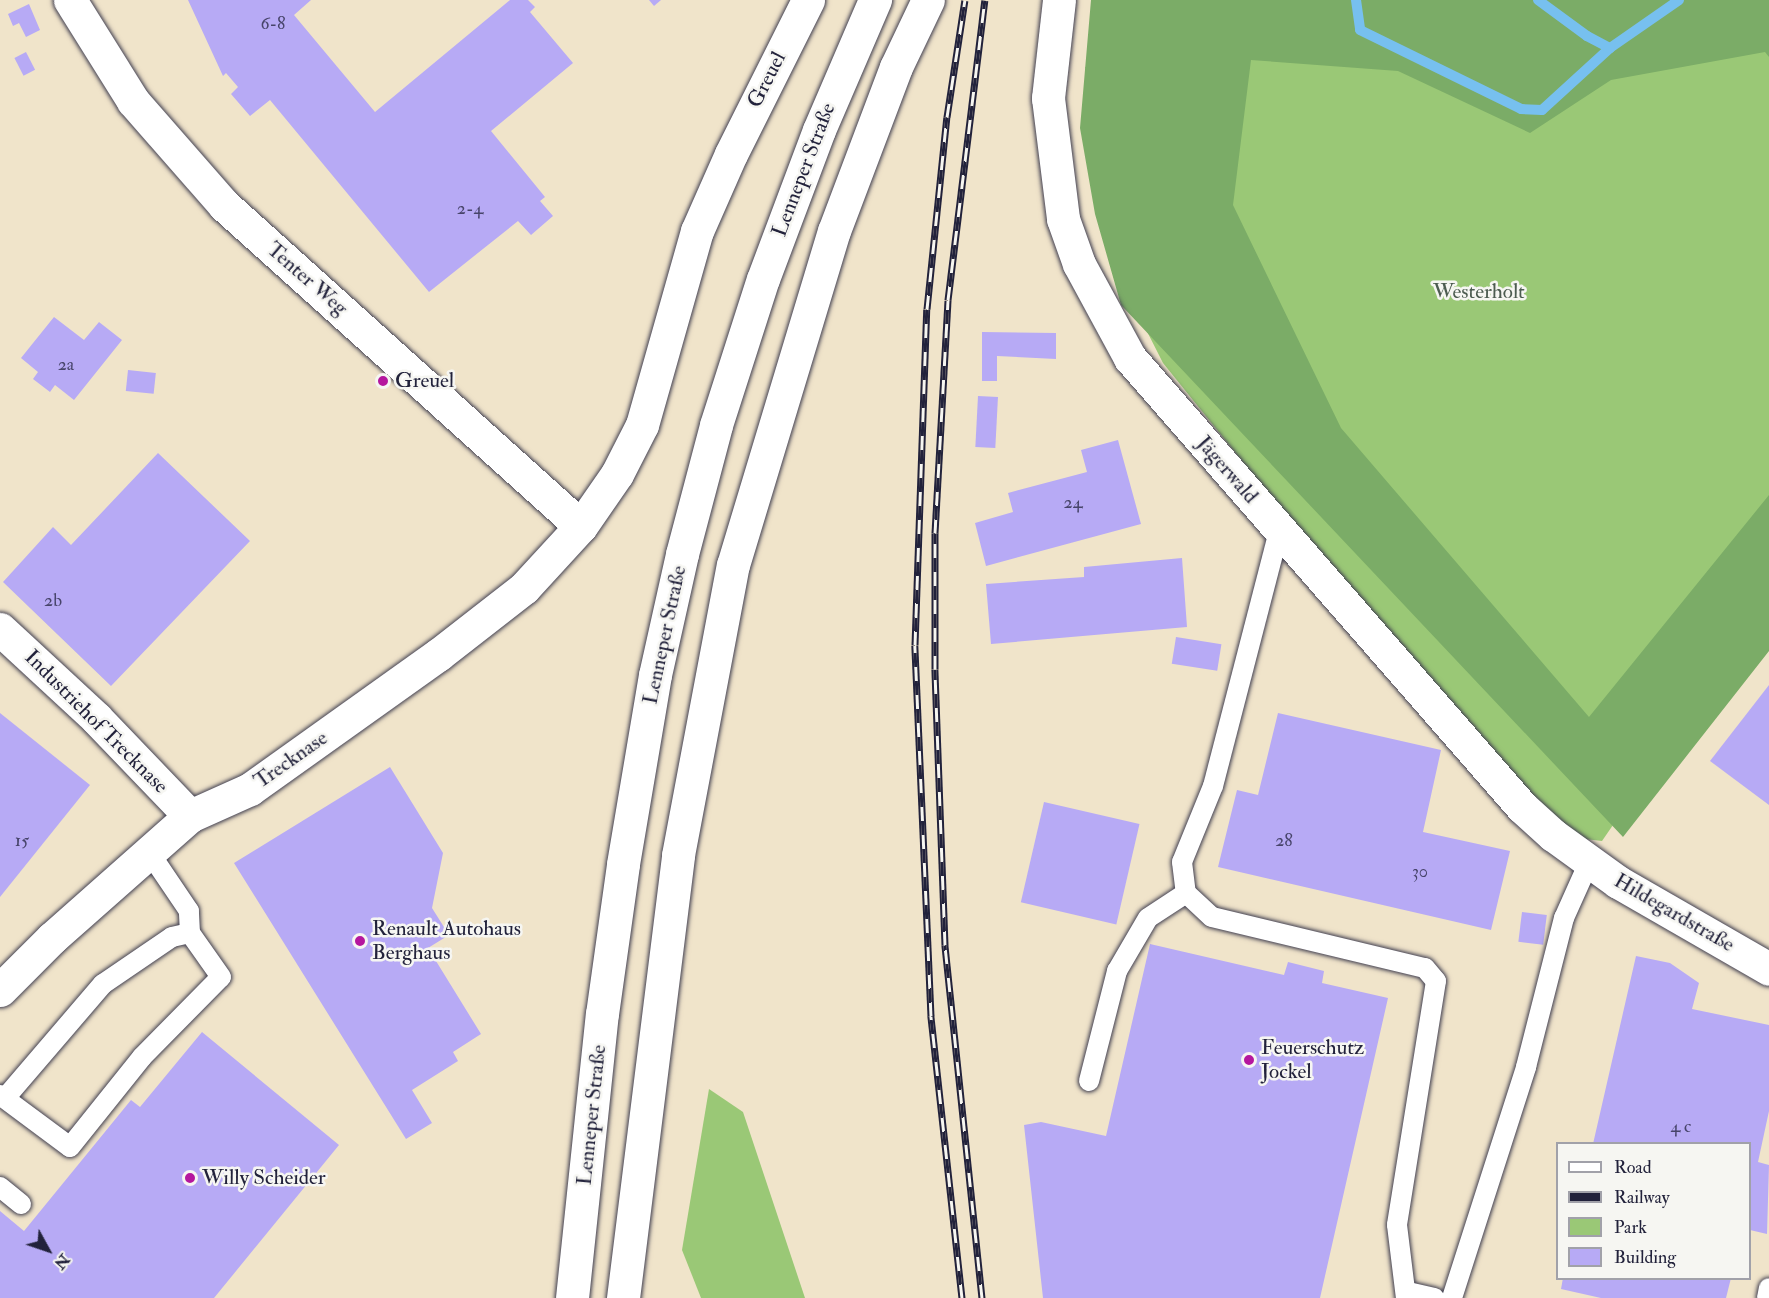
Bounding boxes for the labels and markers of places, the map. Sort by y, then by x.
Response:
place label: Greuel [395,368,454,394]
marker: Greuel [376,374,390,388]
place label: Renault Autohaus Berghaus [372,916,521,966]
marker: Renault Autohaus Berghaus [353,934,367,948]
place label: Feuerschutz Jockel [1261,1035,1364,1085]
marker: Feuerschutz Jockel [1242,1053,1256,1067]
place label: Willy Scheider [202,1165,326,1191]
marker: Willy Scheider [183,1171,197,1185]

